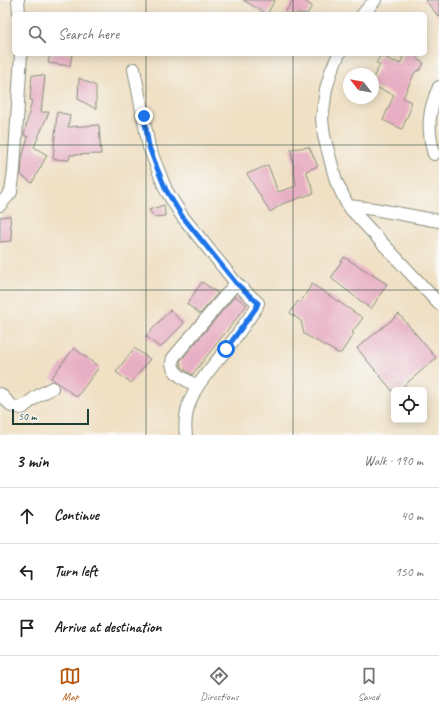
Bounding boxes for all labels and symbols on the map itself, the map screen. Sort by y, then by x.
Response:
north arrow [343,68,379,104]
route end [135,107,153,125]
route start [217,340,235,358]
scale bar [12,407,89,426]

